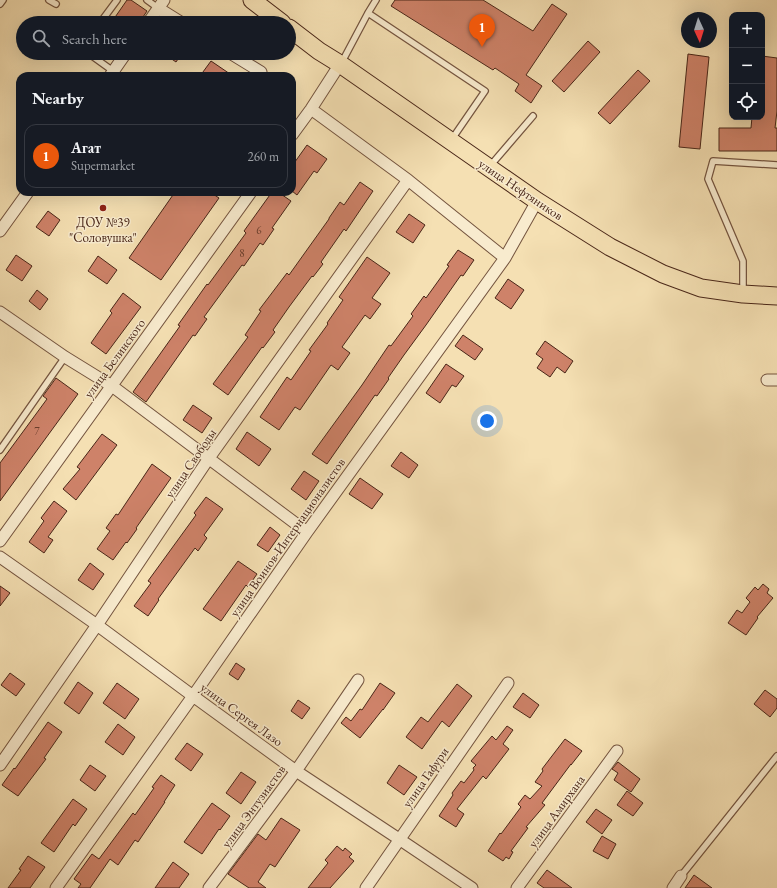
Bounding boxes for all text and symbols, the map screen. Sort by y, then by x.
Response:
north arrow [681,12,717,48]
map controls [729,12,765,120]
button: + [729,12,765,48]
pin: 1 [469,14,495,47]
search box [16,16,296,60]
icon: search [30,27,52,49]
text: Search here [62,29,127,48]
button: − [729,48,765,84]
button: locate [729,84,765,120]
text: Nearby [32,87,84,109]
text: Агат [71,138,101,157]
text: 1 [43,148,49,165]
text: 260 m [248,148,279,165]
street label: улица Нефтяников [475,155,567,224]
text: Supermarket [71,157,135,174]
marker: ДОУ №39 "Соловушка" [98,203,108,213]
place label: ДОУ №39 "Соловушка" [69,214,137,246]
house number: 6 [256,223,262,237]
house number: 8 [239,246,245,260]
street label: улица Белинского [80,315,149,401]
your location [477,411,497,431]
house number: 7 [34,424,40,438]
street label: улица Свободы [161,425,220,501]
street label: улица Воинов-Интернационалистов [226,454,349,620]
street label: улица Сергея Лазо [197,679,286,750]
street label: улица Гафури [398,744,453,811]
street label: улица Энтузиастов [218,761,290,851]
street label: улица Амирхана [524,771,589,851]

